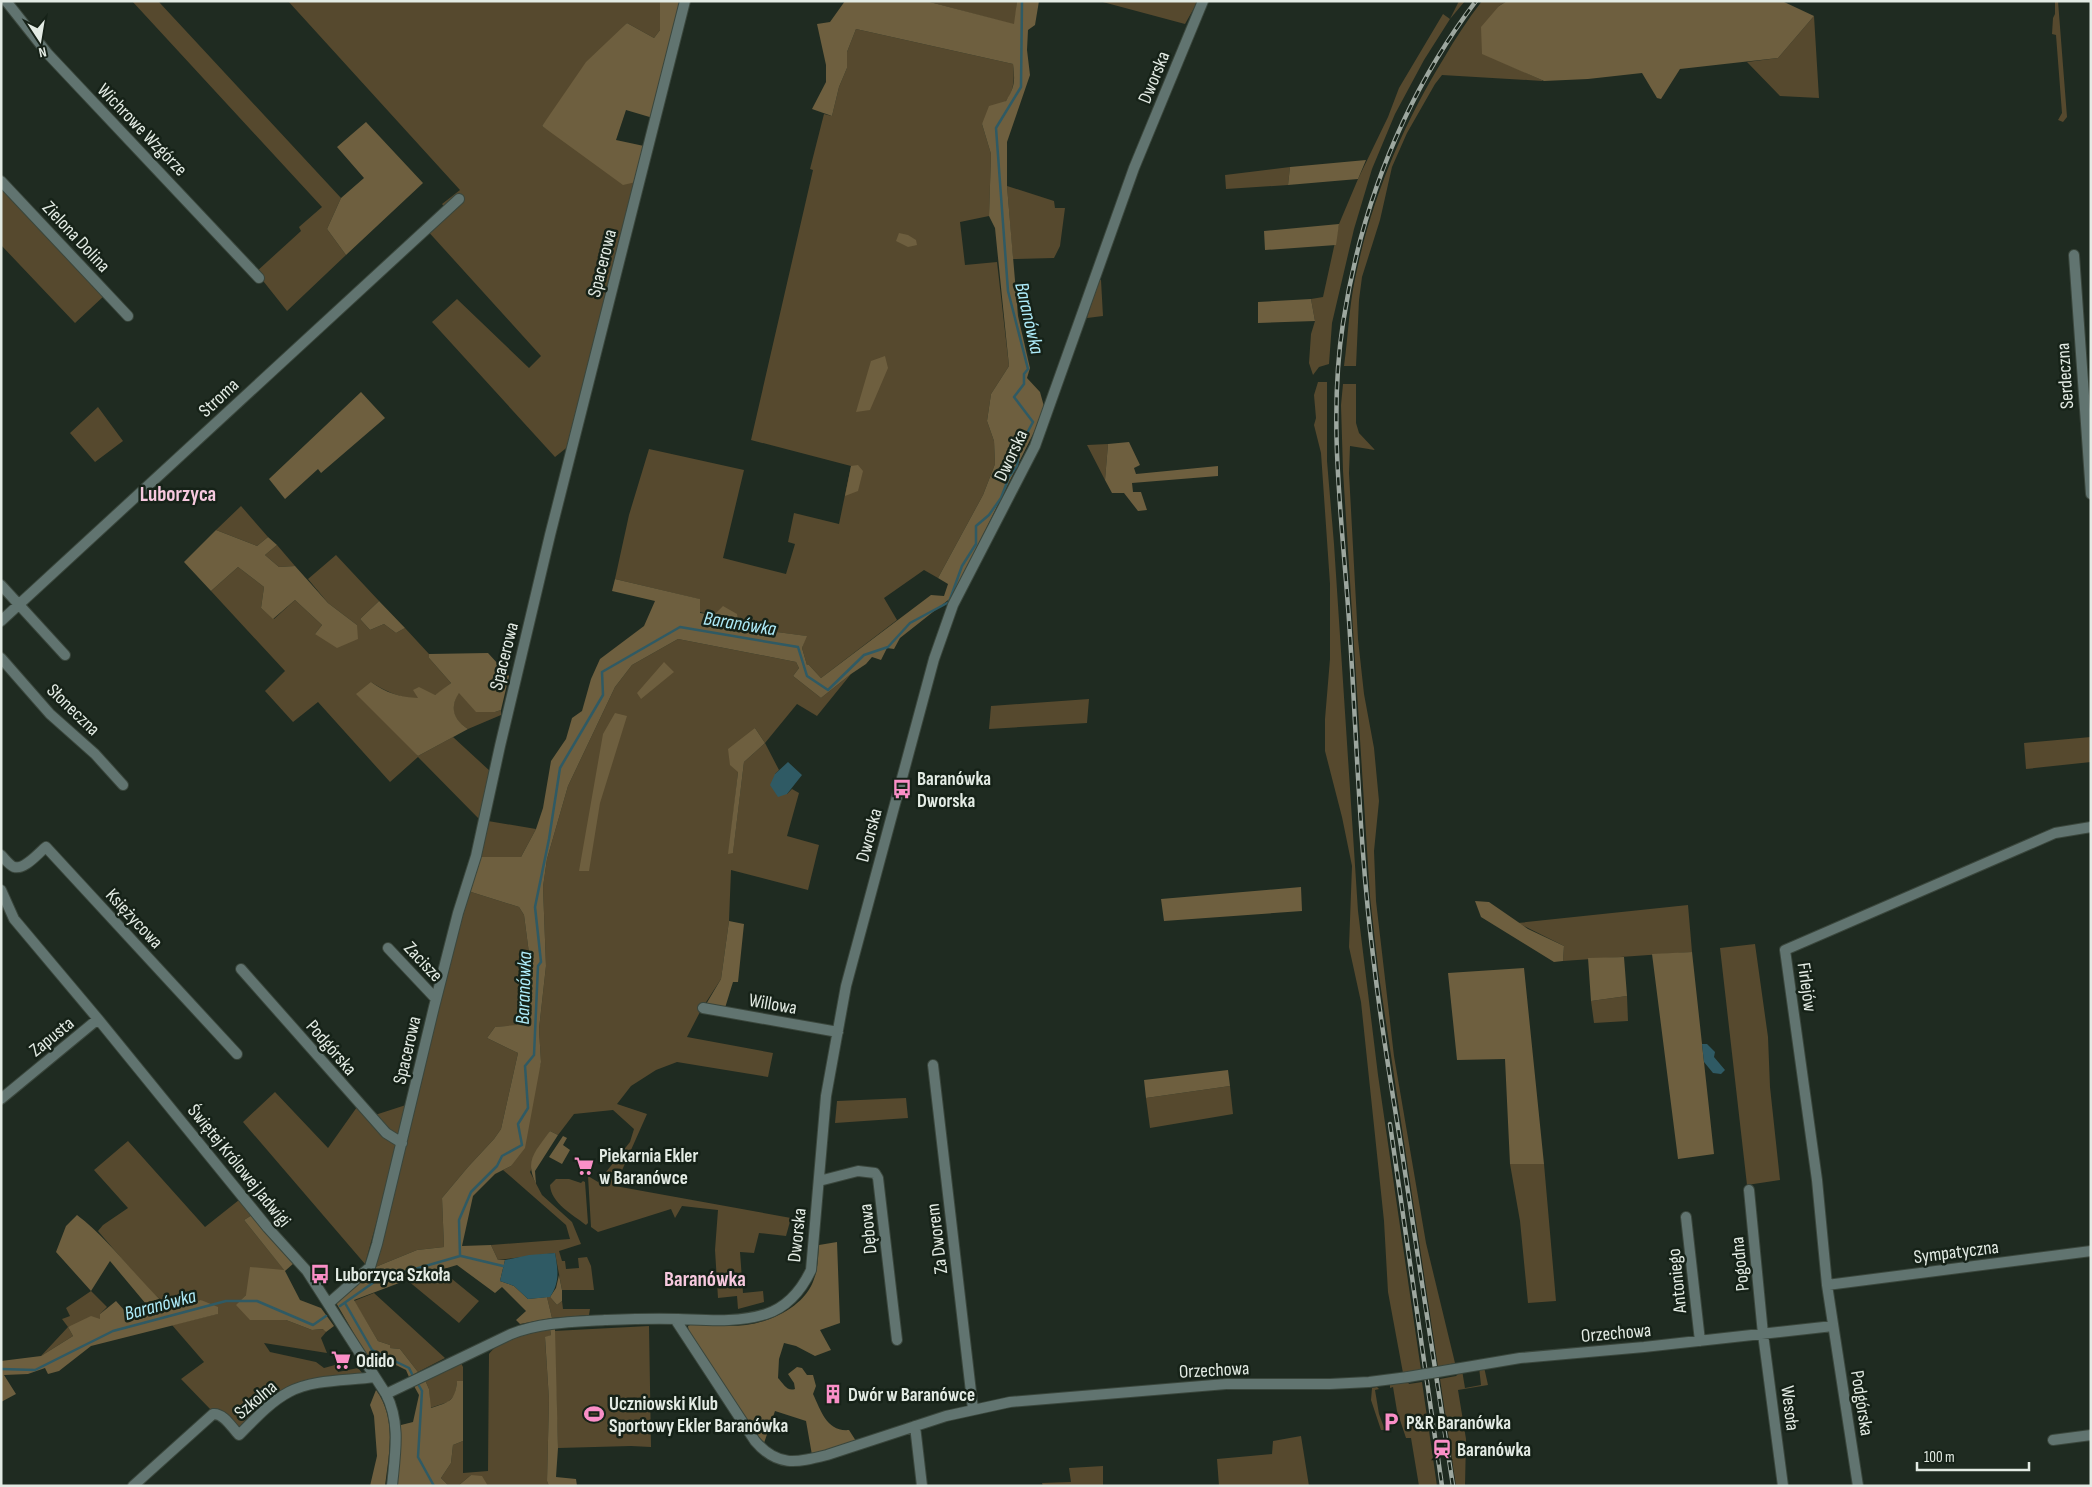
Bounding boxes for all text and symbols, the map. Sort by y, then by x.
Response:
north arrow [15,15,65,65]
text: N [37,43,48,61]
street label: Dworska [1134,48,1175,107]
street label: Wichrowe Wzgórze [92,79,192,181]
street label: Zielona Dolina [37,197,115,277]
street label: Spacerowa [583,227,622,300]
water label: Baranówka [1009,280,1049,356]
street label: Serdeczna [2052,342,2079,410]
street label: Stroma [194,374,244,422]
street label: Dworska [989,426,1033,485]
district label: Luborzyca [140,482,216,507]
water label: Baranówka [702,606,778,642]
street label: Spacerowa [485,620,524,693]
street label: Słoneczna [42,679,104,741]
place label: Baranówka Dworska [917,768,991,813]
bus stop icon: Baranówka Dworska [891,778,913,800]
street label: Dworska [851,806,888,865]
street label: Księżycowa [100,884,167,954]
street label: Zacisze [399,937,447,987]
water label: Baranówka [511,951,537,1025]
street label: Firlejów [1792,961,1821,1014]
street label: Willowa [747,989,799,1020]
street label: Zapusta [25,1012,79,1062]
street label: Spacerowa [388,1014,426,1087]
street label: Podgórska [301,1016,361,1080]
street label: Świętej Królowej Jadwigi [182,1100,295,1232]
place label: Piekarnia Ekler w Baranówce [599,1145,698,1190]
supermarket icon: Piekarnia Ekler w Baranówce [573,1155,595,1177]
street label: Za Dworem [922,1202,953,1275]
street label: Dębowa [854,1203,883,1255]
street label: Dworska [783,1207,812,1263]
street label: Pogodna [1726,1235,1755,1292]
street label: Sympatyczna [1912,1236,2000,1269]
street label: Antoniego [1663,1247,1692,1315]
bus stop icon: Luborzyca Szkoła [309,1263,331,1285]
place label: Luborzyca Szkoła [335,1264,450,1287]
district label: Baranówka [664,1267,746,1292]
water label: Baranówka [122,1284,199,1326]
street label: Orzechowa [1580,1319,1652,1348]
supermarket icon: Odido [330,1349,352,1371]
place label: Odido [356,1350,395,1373]
street label: Orzechowa [1178,1357,1250,1384]
street label: Podgórska [1845,1369,1878,1438]
street label: Szkolna [230,1376,282,1425]
building icon: Dwór w Baranówce [822,1383,844,1405]
place label: Dwór w Baranówce [848,1384,975,1407]
street label: Wesoła [1775,1384,1804,1432]
place label: Uczniowski Klub Sportowy Ekler Baranówka [609,1393,788,1438]
sports icon: Uczniowski Klub Sportowy Ekler Baranówka [583,1403,605,1425]
parking icon: P&R Baranówka [1380,1411,1402,1433]
place label: P&R Baranówka [1406,1412,1511,1435]
station icon: Baranówka [1431,1438,1453,1460]
place label: Baranówka [1457,1439,1531,1462]
scale bar [1917,1440,2030,1472]
text: 100 m [1924,1448,1955,1467]

